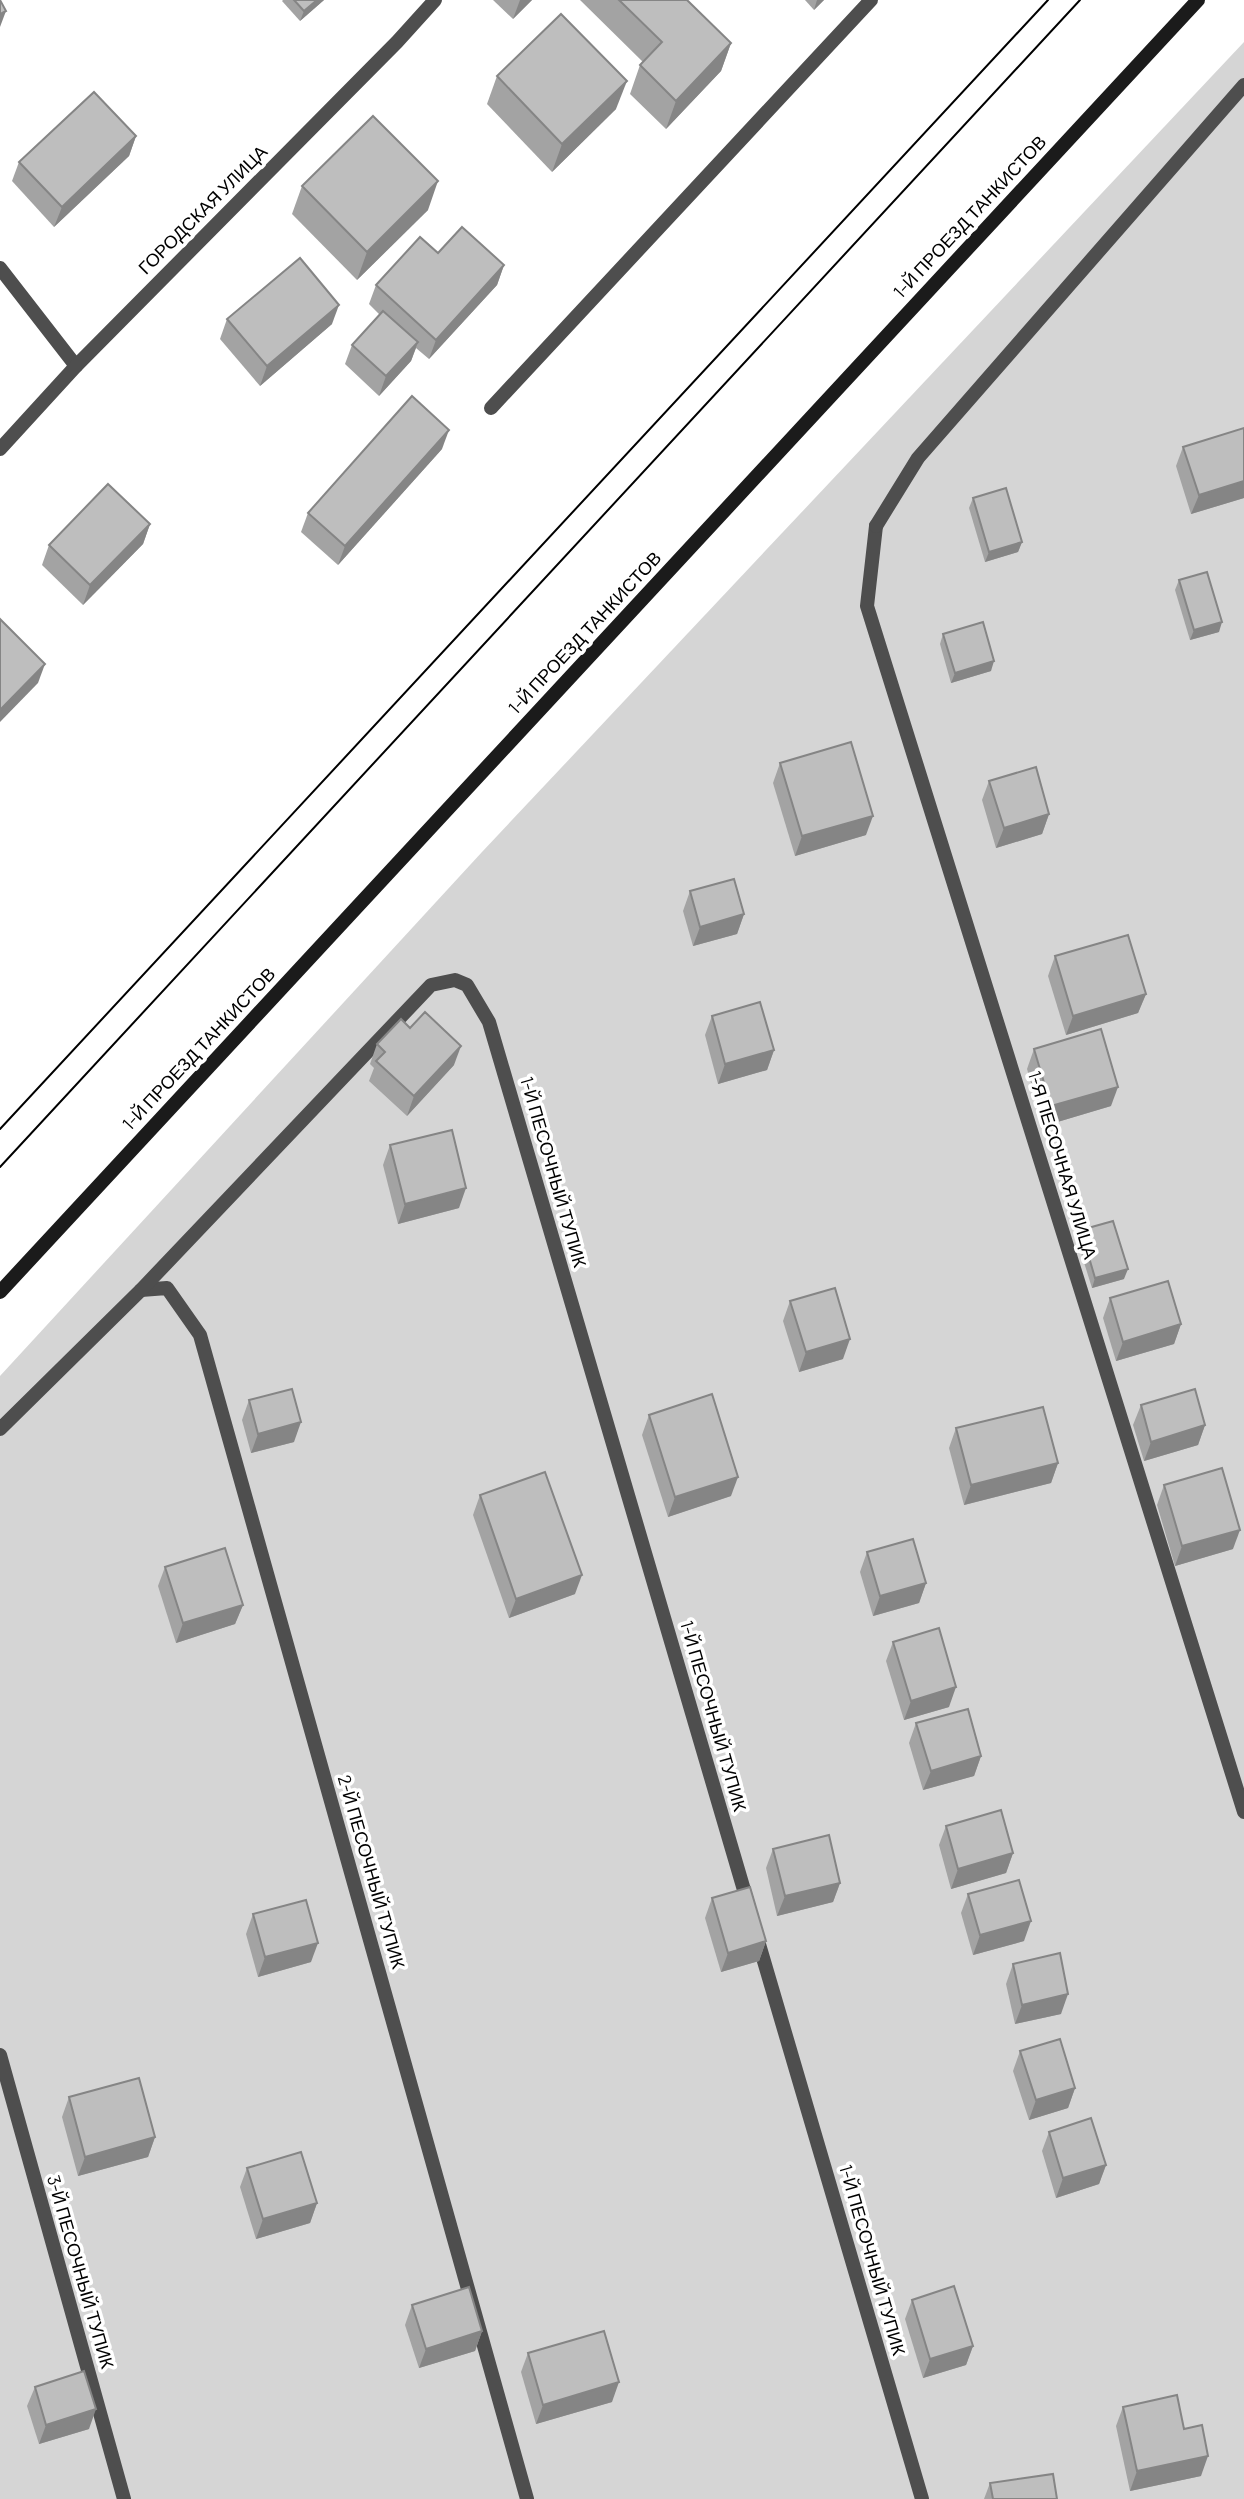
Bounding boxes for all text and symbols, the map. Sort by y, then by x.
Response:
street label: 1-Й ПРОЕЗД ТАНКИСТОВ [888,130,1050,302]
street label: ГОРОДСКАЯ УЛИЦА [133,140,271,278]
street label: 1-Й ПРОЕЗД ТАНКИСТОВ [503,546,665,718]
street label: 1-Й ПРОЕЗД ТАНКИСТОВ [117,962,279,1134]
street label: 1-Я ПЕСОЧНАЯ УЛИЦА [1024,1068,1102,1261]
street label: 1-Й ПЕСОЧНЫЙ ТУПИК [516,1074,592,1270]
street label: 1-Й ПЕСОЧНЫЙ ТУПИК [676,1618,752,1814]
street label: 2-Й ПЕСОЧНЫЙ ТУПИК [334,1772,410,1972]
street label: 1-Й ПЕСОЧНЫЙ ТУПИК [835,2162,911,2358]
street label: 3-Й ПЕСОЧНЫЙ ТУПИК [43,2172,119,2372]

